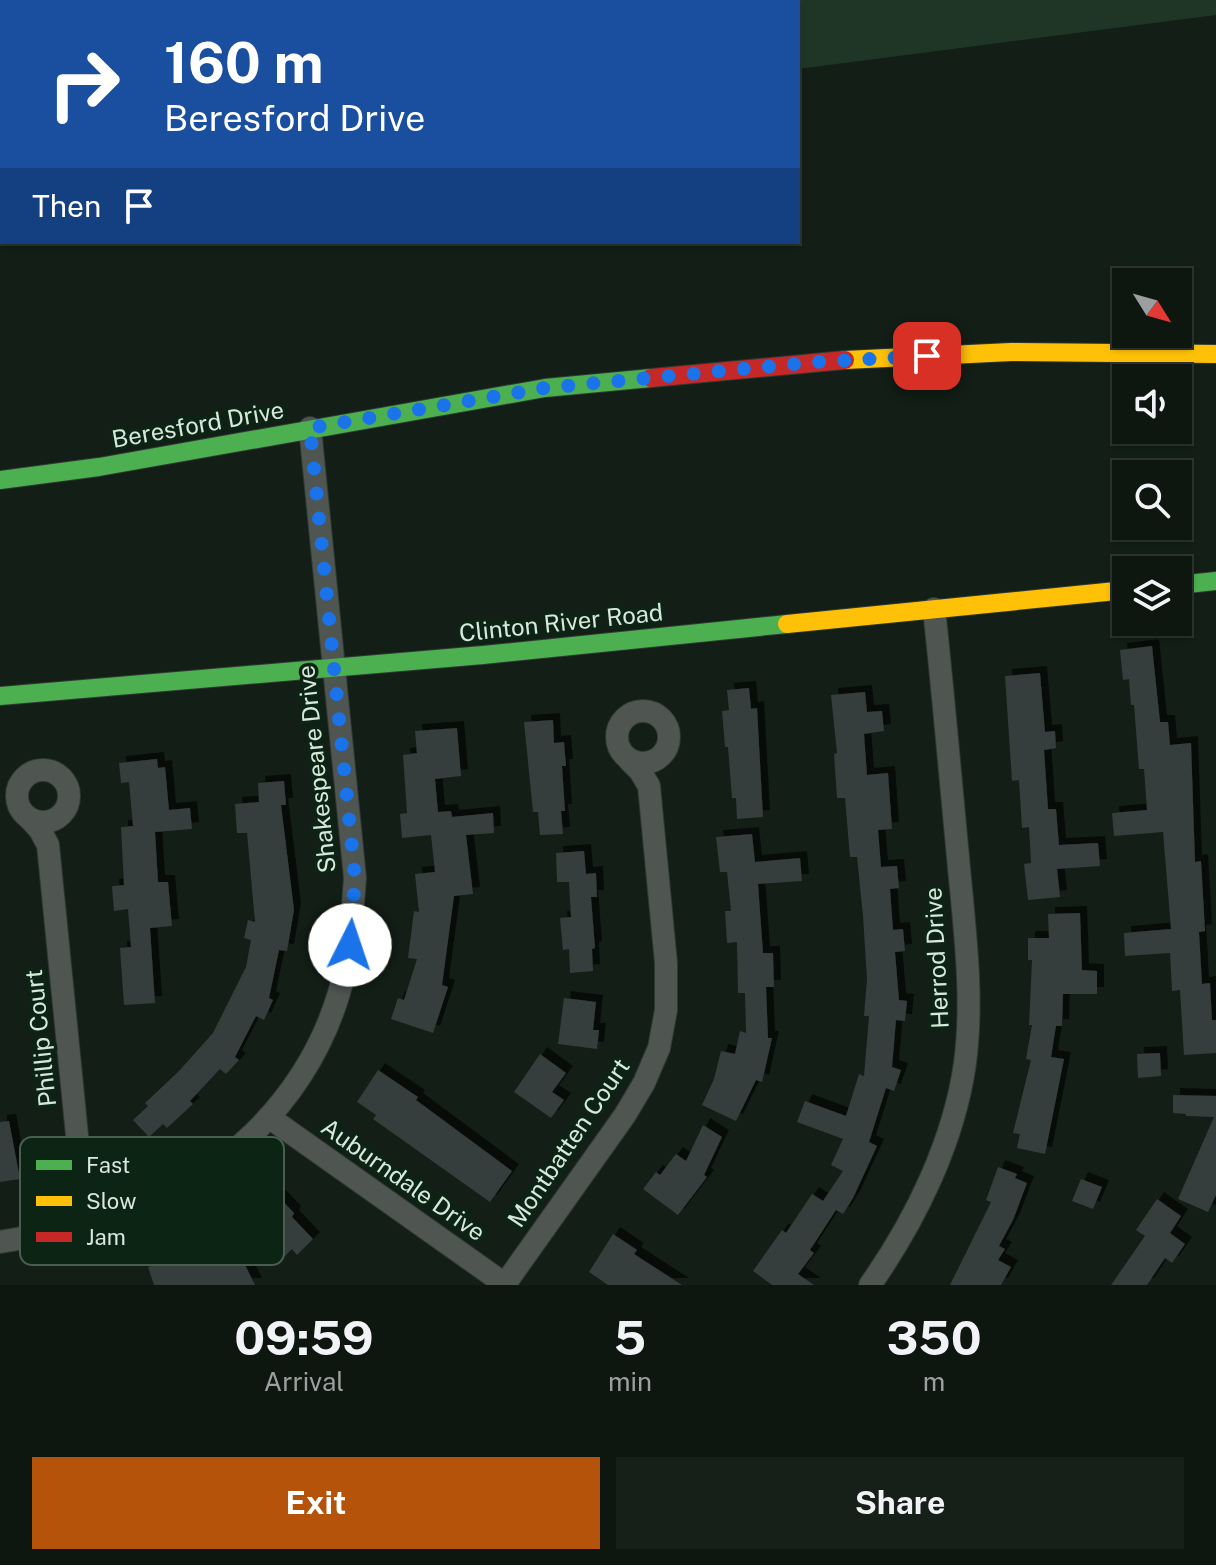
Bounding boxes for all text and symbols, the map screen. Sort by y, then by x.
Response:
text: 160 m [164,30,324,96]
icon: right [32,32,136,136]
text: Beresford Drive [164,97,425,139]
icon: arrive [117,184,161,228]
text: Then [32,188,101,224]
north arrow [1112,268,1192,348]
map controls [1112,268,1192,636]
pin [893,322,961,390]
icon: arrive [905,334,949,378]
button: sound [1112,364,1192,444]
street label: Beresford Drive [110,395,286,453]
button: search [1112,460,1192,540]
button: layers [1112,556,1192,636]
street label: Clinton River Road [458,597,664,647]
street label: Shakespeare Drive [291,664,341,874]
street label: Herrod Drive [918,887,954,1029]
position arrow [308,903,392,987]
street label: Phillip Court [19,968,61,1108]
street label: Montbatten Court [501,1053,635,1232]
street label: Auburndale Drive [316,1112,491,1246]
legend [20,1137,284,1265]
text: Fast [86,1152,130,1178]
text: Slow [86,1188,136,1214]
text: Jam [86,1224,126,1250]
text: 09:59 [234,1309,374,1366]
text: 5 [614,1309,646,1366]
text: 350 [886,1309,982,1366]
text: Arrival [264,1366,344,1397]
text: min [608,1366,652,1397]
text: m [923,1366,945,1397]
button: Exit [32,1457,600,1549]
button: Share [616,1457,1184,1549]

